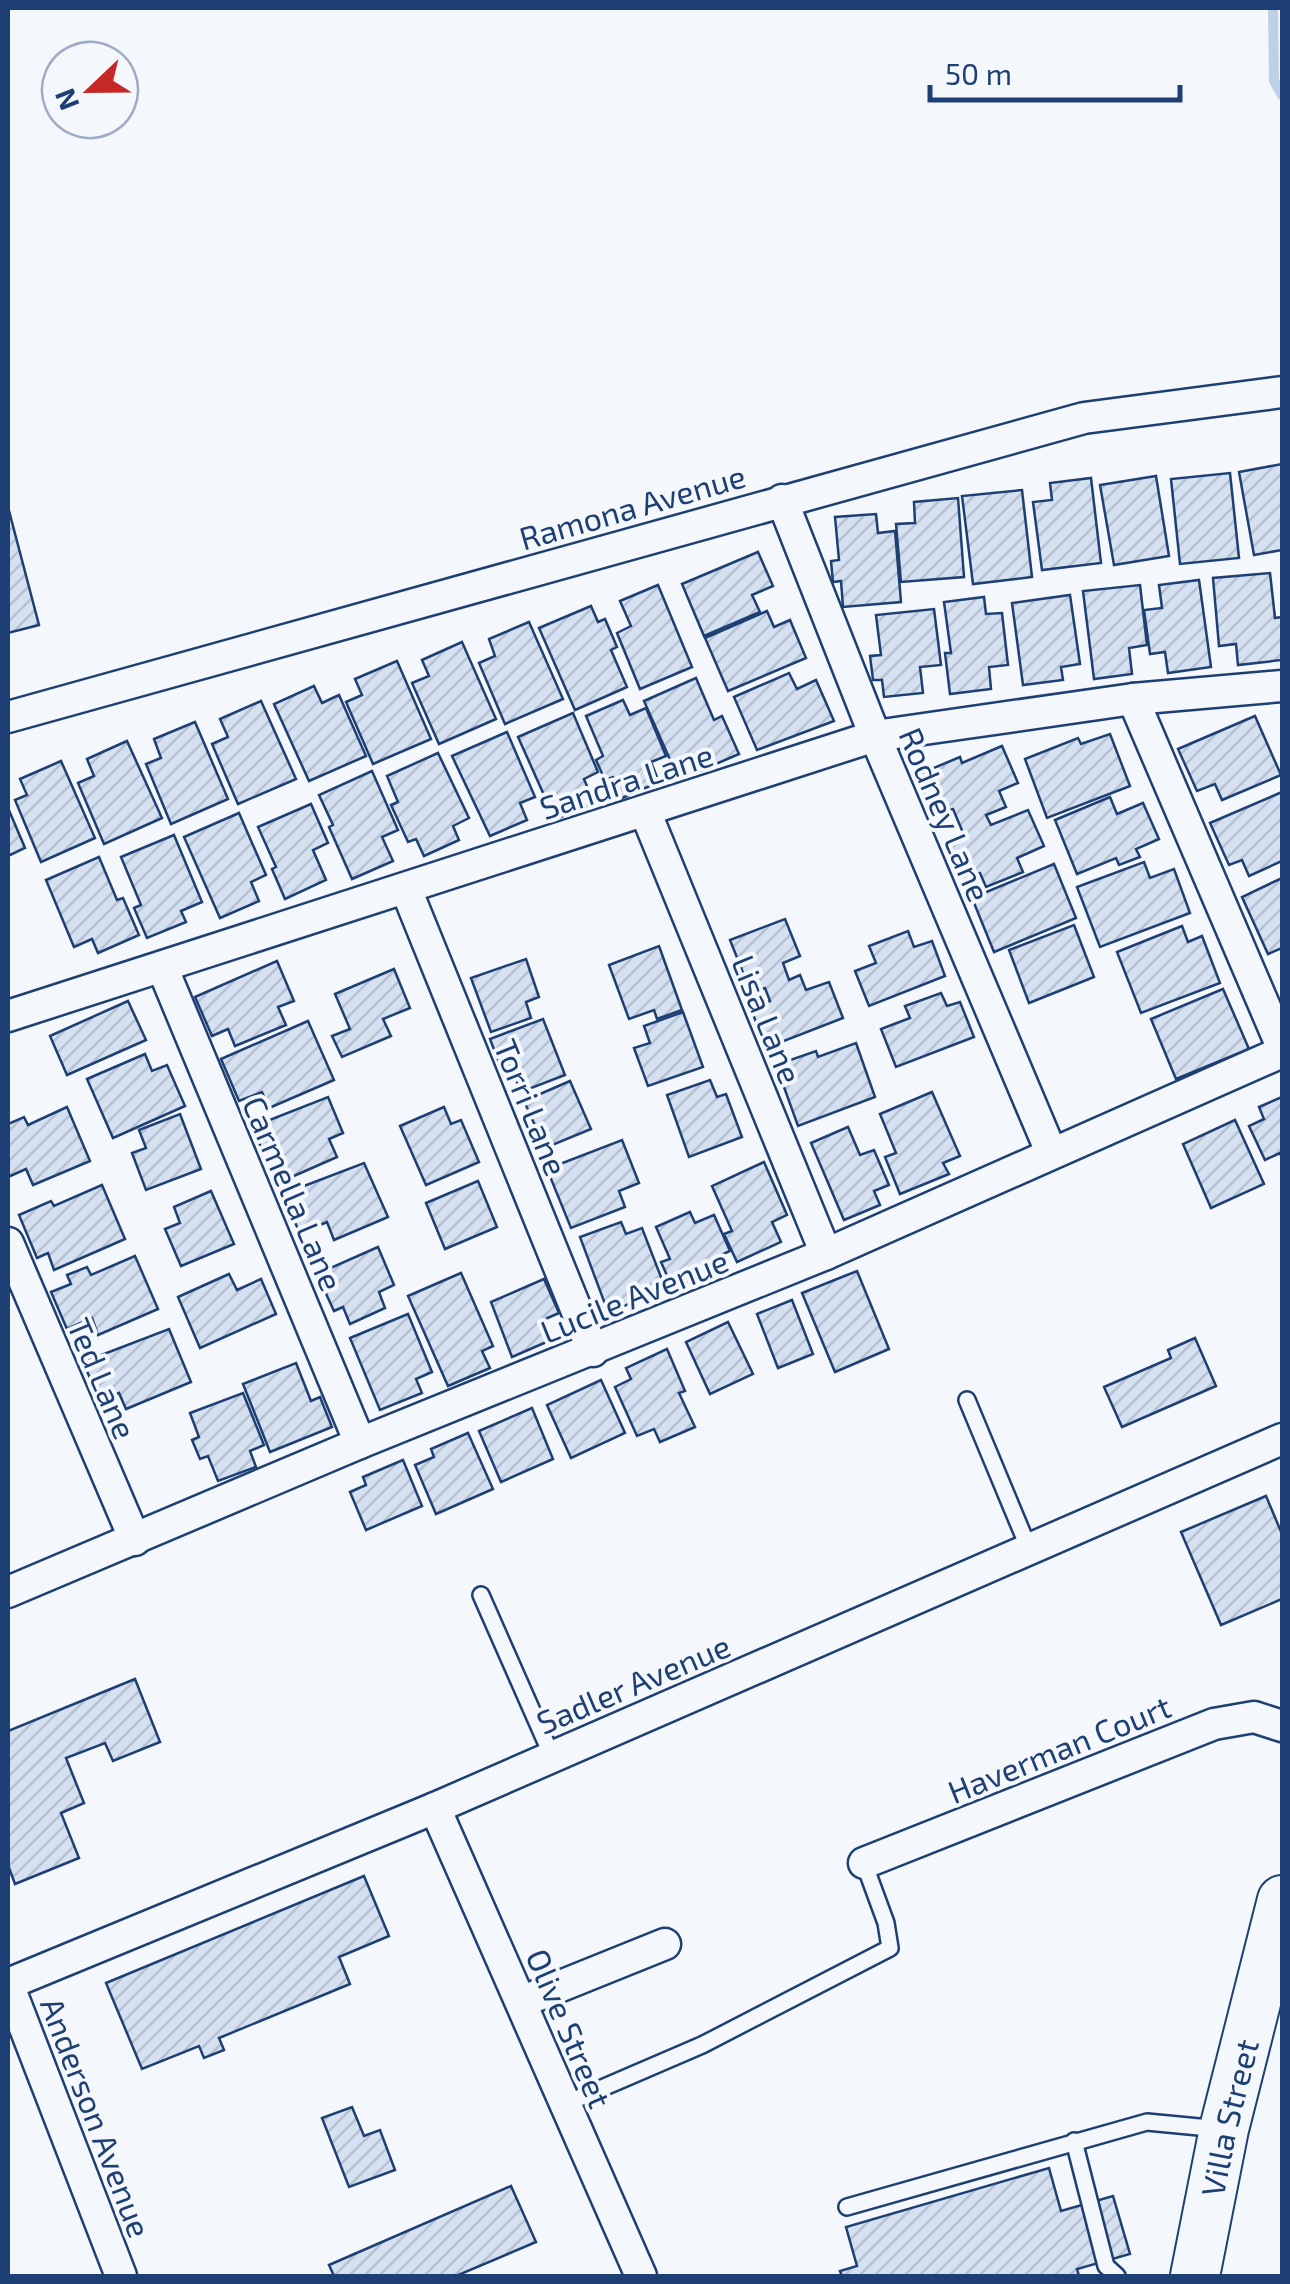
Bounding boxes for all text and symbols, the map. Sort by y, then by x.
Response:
north arrow [40,40,140,140]
scale bar [930,40,1180,102]
text: 50 m [945,55,1012,91]
text: N [46,84,85,115]
street label: Ramona Avenue [515,456,749,556]
street label: Rodney Lane [892,721,1000,907]
street label: Sandra Lane [535,734,717,826]
street label: Lisa Lane [725,949,811,1089]
street label: Torri Lane [487,1033,577,1181]
street label: Carmella Lane [236,1090,352,1296]
street label: Lucile Avenue [535,1240,733,1350]
street label: Ted Lane [61,1312,145,1444]
street label: Sadler Avenue [531,1625,735,1741]
street label: Haverman Court [942,1686,1176,1810]
street label: Olive Street [520,1943,620,2113]
street label: Anderson Avenue [34,1992,160,2242]
street label: Villa Street [1192,2035,1265,2199]

